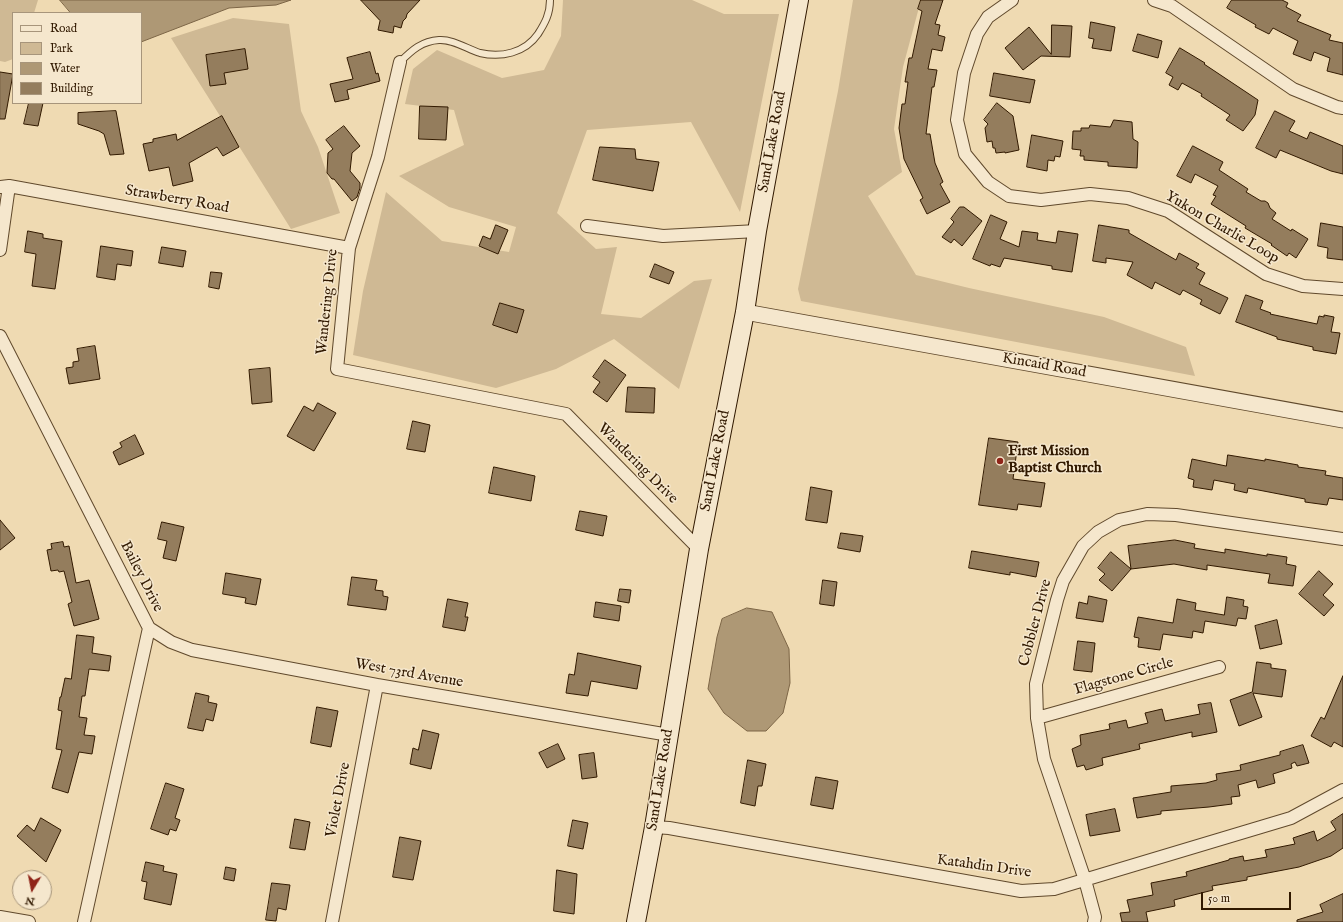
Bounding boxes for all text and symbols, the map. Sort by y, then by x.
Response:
legend [12,12,142,104]
text: Road [50,21,77,36]
text: Park [50,41,73,56]
text: Water [50,61,80,76]
text: Building [50,81,93,96]
street label: Sand Lake Road [755,90,791,194]
street label: Strawberry Road [124,182,230,218]
street label: Yukon Charlie Loop [1162,188,1282,268]
street label: Wandering Drive [313,248,343,356]
street label: Kincaid Road [1001,350,1087,382]
street label: Sand Lake Road [697,409,735,513]
street label: Wandering Drive [593,420,681,508]
place label: First Mission Baptist Church [1008,443,1102,478]
marker: First Mission Baptist Church [995,456,1005,466]
street label: Bailey Drive [116,539,166,615]
street label: Cobbler Drive [1016,577,1056,669]
street label: Flagstone Circle [1072,654,1176,700]
street label: West 73rd Avenue [354,656,464,692]
street label: Sand Lake Road [644,728,678,832]
street label: Violet Drive [323,761,355,839]
street label: Katahdin Drive [936,851,1032,883]
north arrow [12,870,52,910]
scale bar [1203,884,1293,910]
text: 50 m [1208,891,1230,906]
text: N [24,893,36,909]

